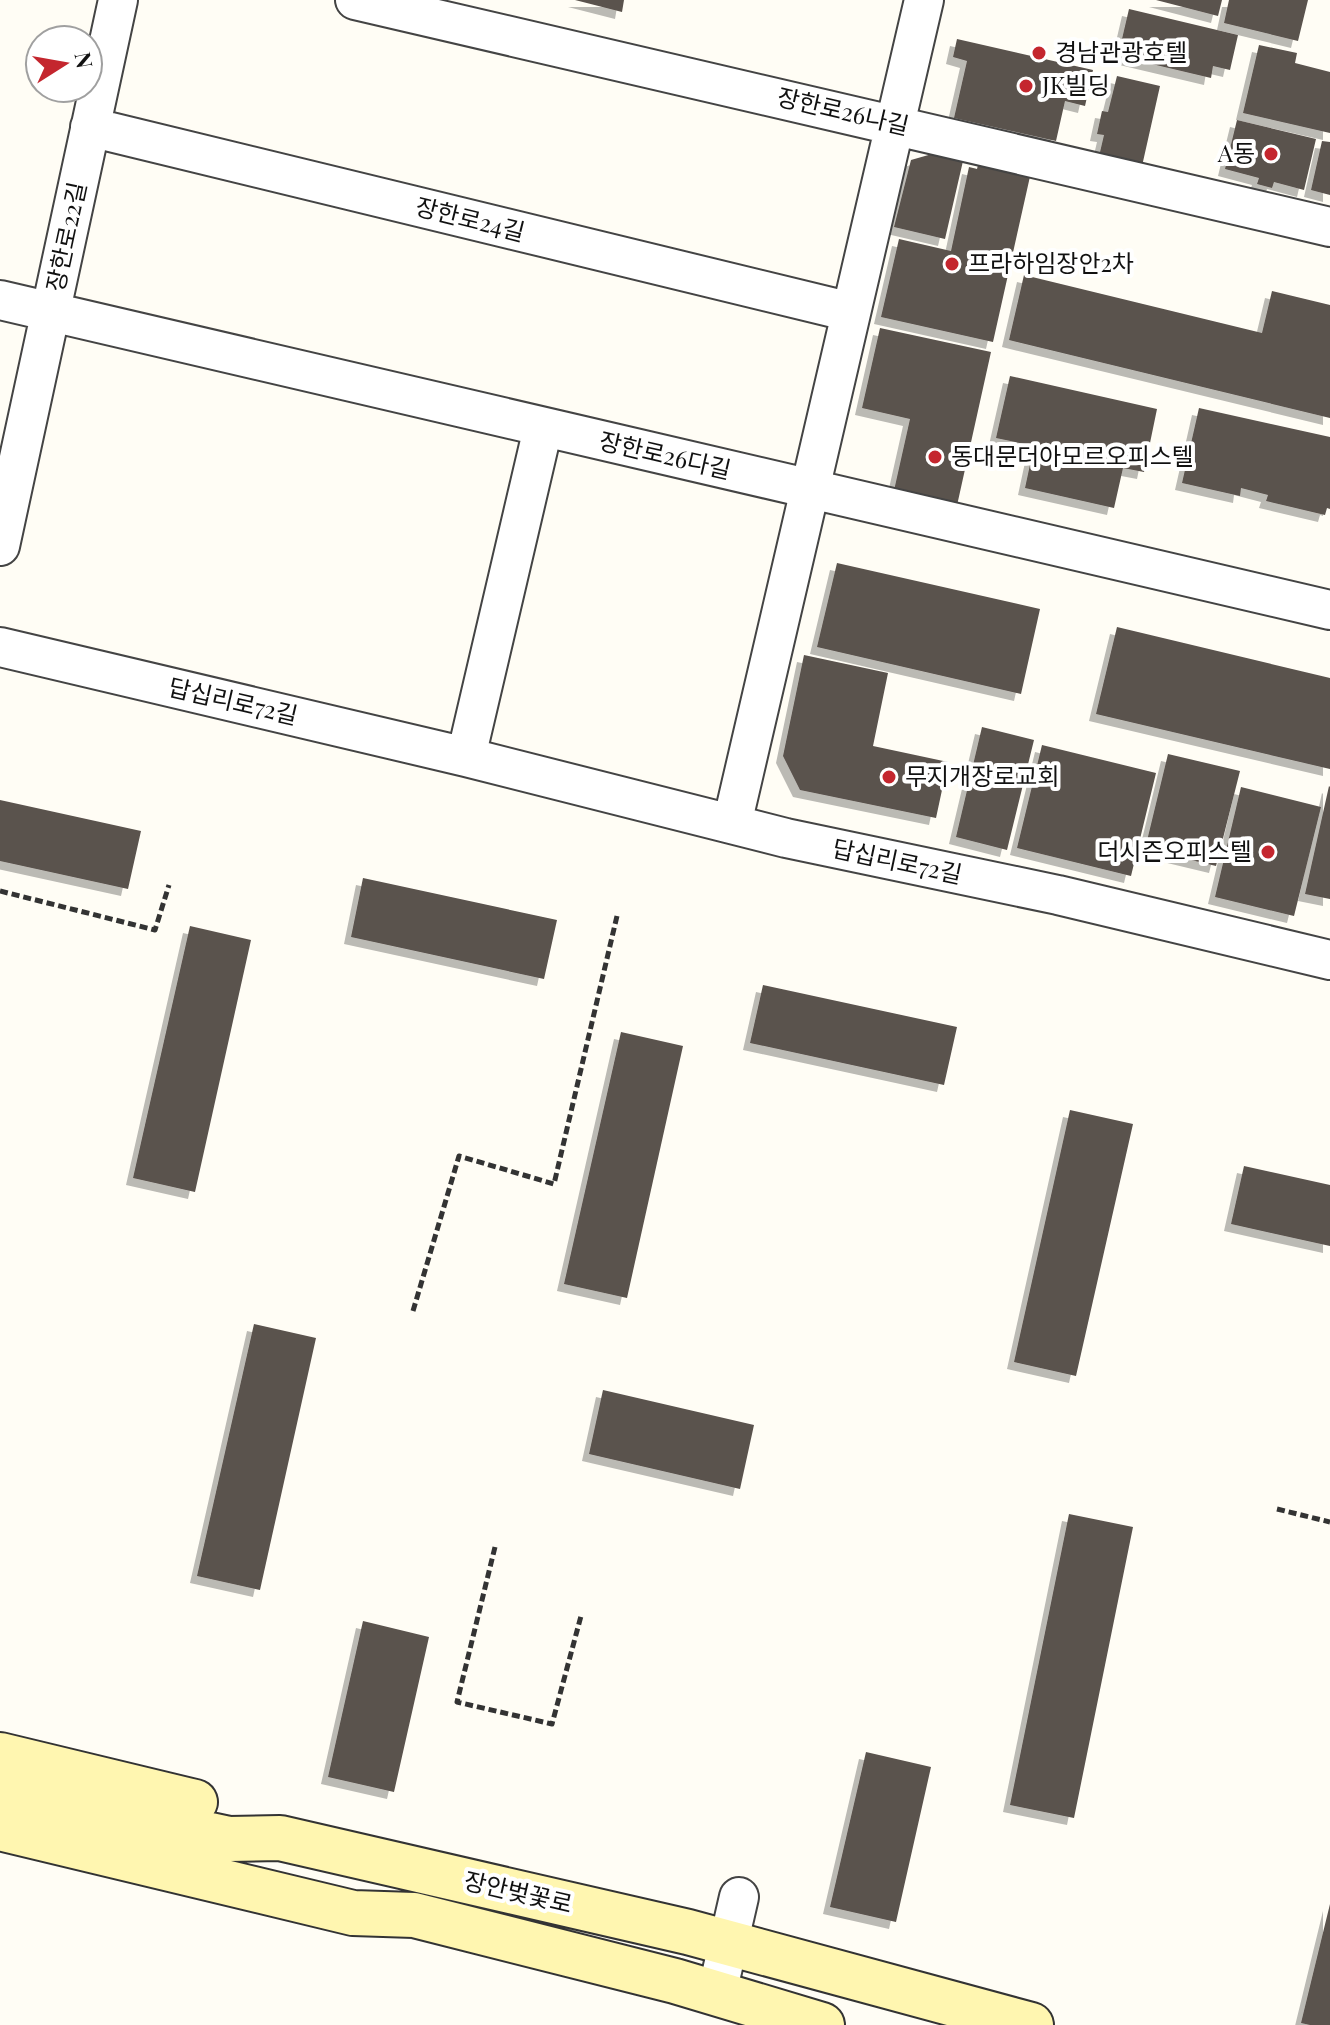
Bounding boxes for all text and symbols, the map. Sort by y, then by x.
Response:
north arrow [24,24,104,104]
place label: 경남관광호텔 [1055,35,1187,67]
marker: 경남관광호텔 [1030,44,1048,62]
text: N [68,49,101,71]
place label: JK빌딩 [1041,68,1110,100]
marker: JK빌딩 [1017,77,1035,95]
street label: 장한로26나길 [774,79,912,141]
place label: A동 [1217,136,1255,168]
marker: A동 [1262,145,1280,163]
street label: 장한로22길 [38,179,92,294]
street label: 장한로24길 [412,189,529,247]
place label: 프라하임장안2차 [968,246,1134,278]
marker: 프라하임장안2차 [943,255,961,273]
street label: 장한로26다길 [596,423,734,485]
place label: 동대문더아모르오피스텔 [951,439,1194,471]
marker: 동대문더아모르오피스텔 [926,448,944,466]
street label: 답십리로72길 [166,670,301,730]
place label: 무지개장로교회 [905,759,1060,791]
marker: 무지개장로교회 [880,768,898,786]
street label: 답십리로72길 [830,831,965,889]
place label: 더시즌오피스텔 [1097,834,1252,866]
marker: 더시즌오피스텔 [1259,843,1277,861]
street label: 장안벚꽃로 [461,1863,576,1919]

